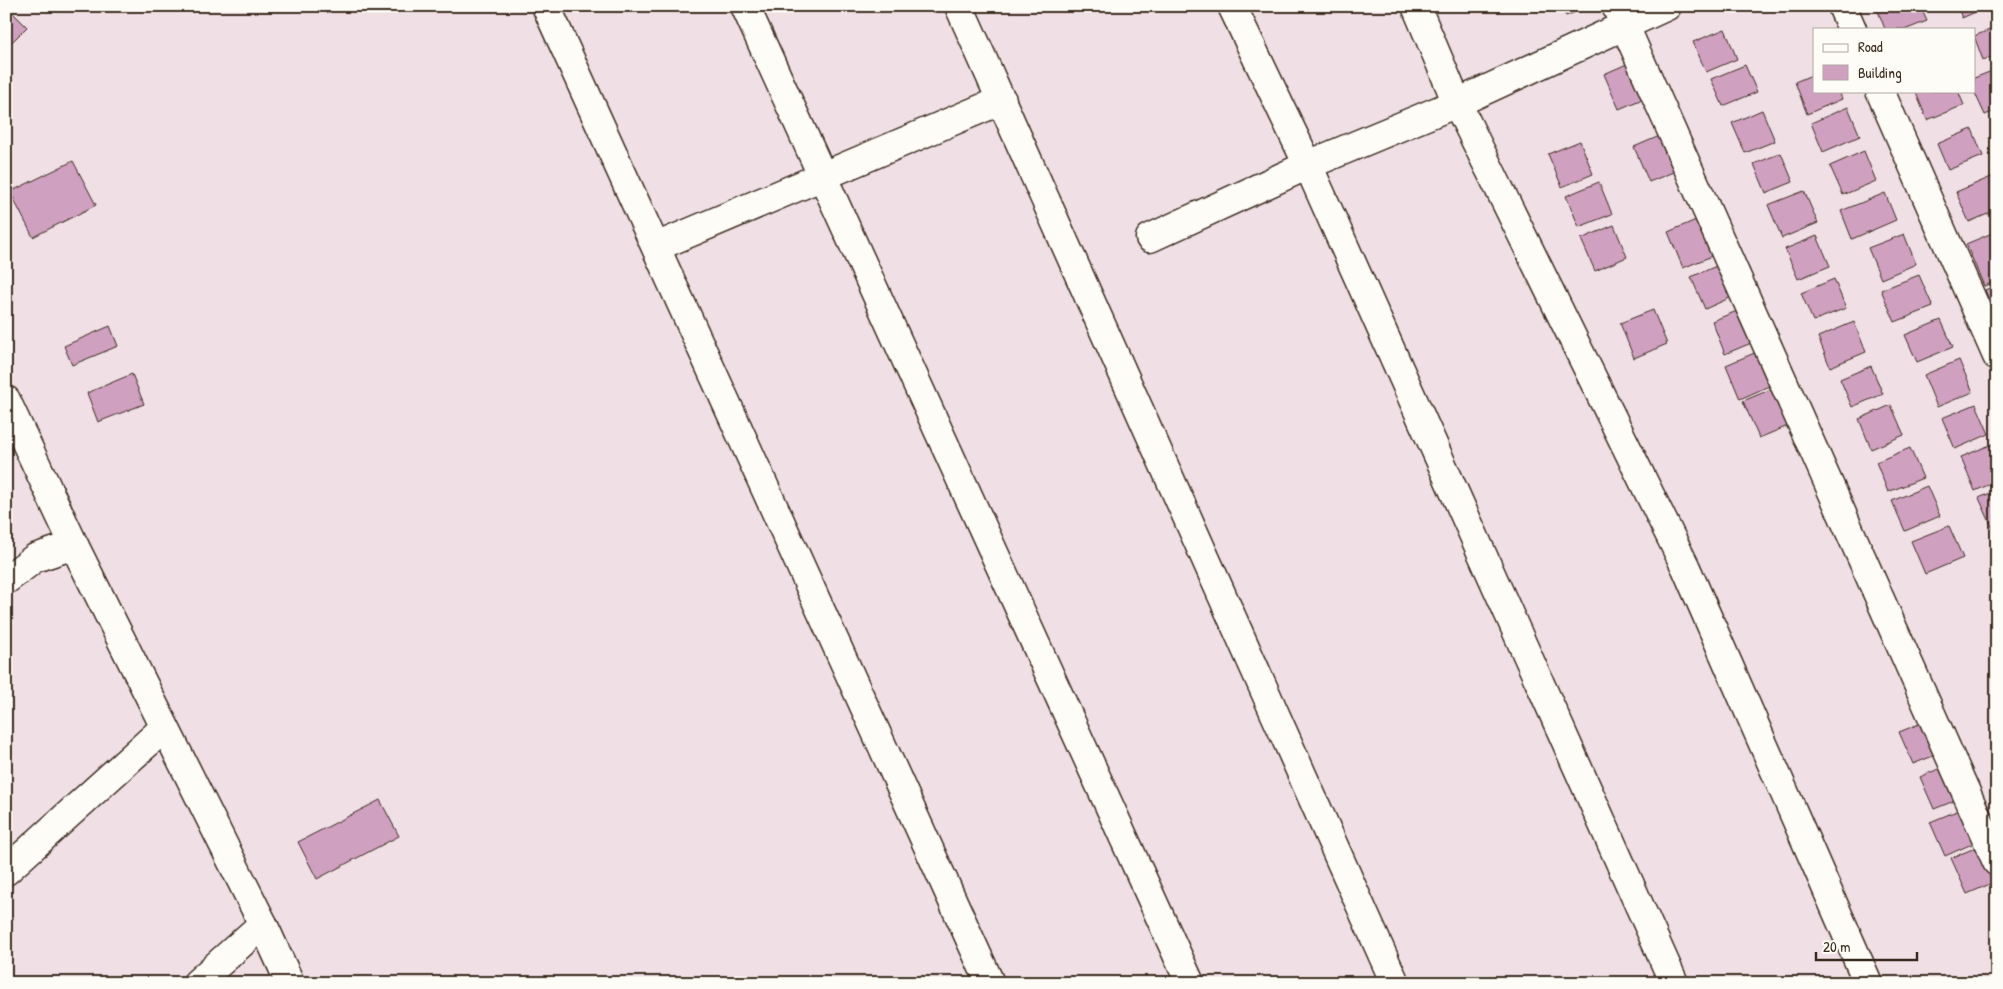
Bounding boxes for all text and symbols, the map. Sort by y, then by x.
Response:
legend [1813,28,1976,92]
text: Road [1858,36,1883,57]
text: Building [1858,62,1902,83]
scale bar [1816,929,1917,961]
text: 20 m [1823,936,1850,957]

